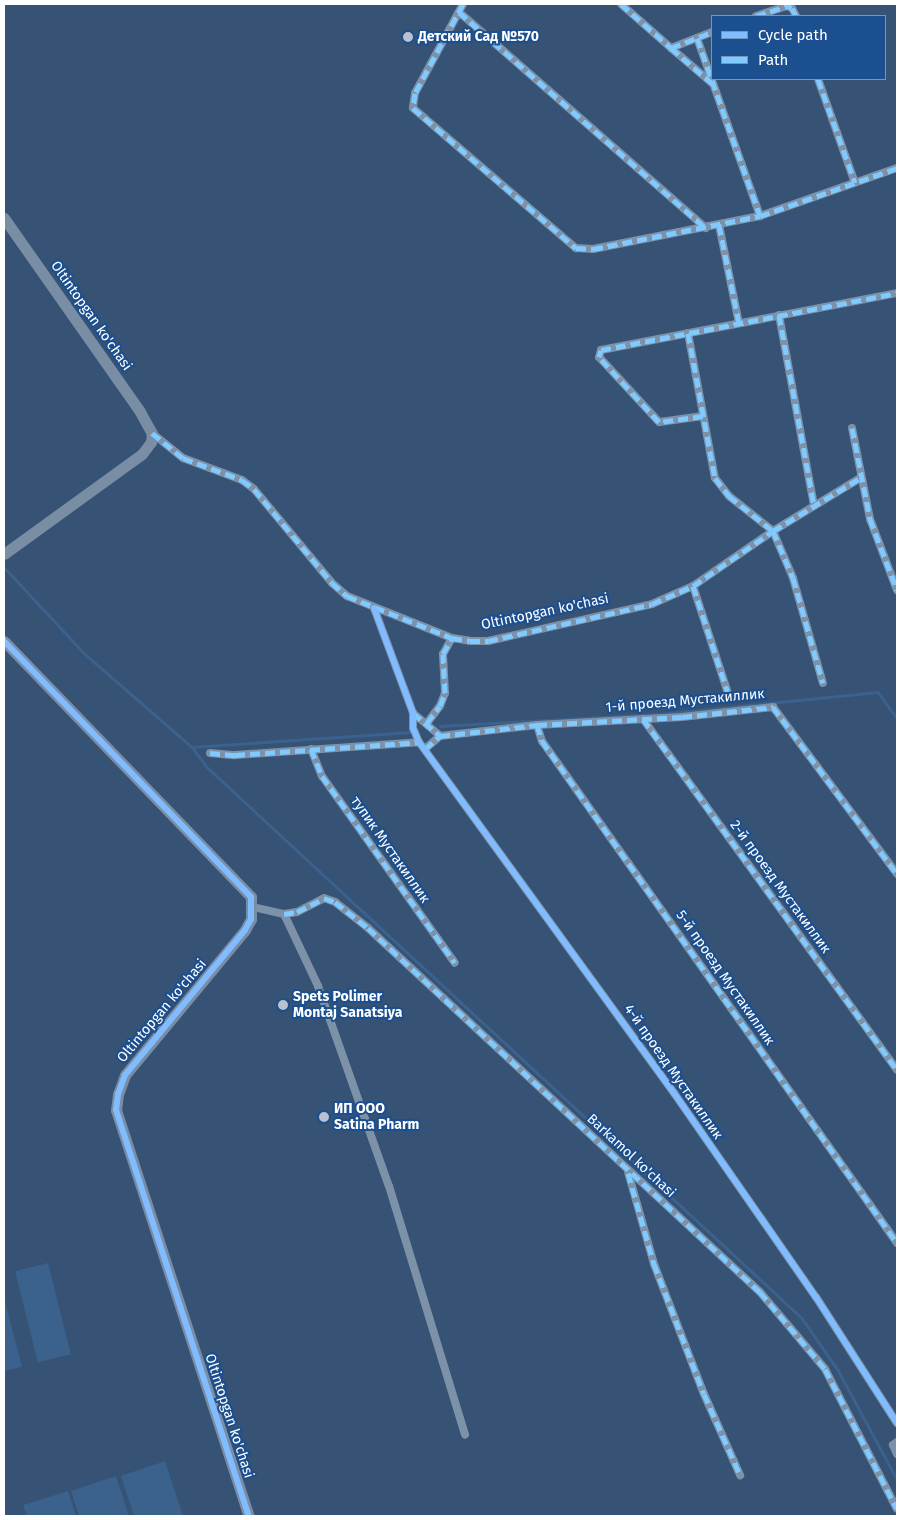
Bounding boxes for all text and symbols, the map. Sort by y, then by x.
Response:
legend [711,15,886,80]
text: Cycle path [758,26,828,44]
place label: Детский Сад №570 [418,29,539,45]
marker: Детский Сад №570 [402,31,414,43]
text: Path [758,51,788,69]
street label: Oltintopgan ko'chasi [47,258,135,374]
street label: Oltintopgan ko'chasi [480,590,610,634]
street label: 1-й проезд Мустакиллик [605,686,765,716]
street label: тупик Мустакиллик [347,794,433,906]
street label: 2-й проезд Мустакиллик [726,817,834,957]
street label: 5-й проезд Мустакиллик [672,907,778,1049]
street label: Oltintopgan ko'chasi [114,956,210,1066]
place label: Spets Polimer Montaj Sanatsiya [293,989,402,1022]
marker: Spets Polimer Montaj Sanatsiya [277,999,289,1011]
street label: 4-й проезд Мустакиллик [620,1001,726,1143]
place label: ИП ООО Satina Pharm [334,1101,419,1134]
marker: ИП ООО Satina Pharm [318,1111,330,1123]
street label: Barkamol ko'chasi [583,1111,679,1201]
street label: Oltintopgan ko'chasi [201,1352,257,1480]

